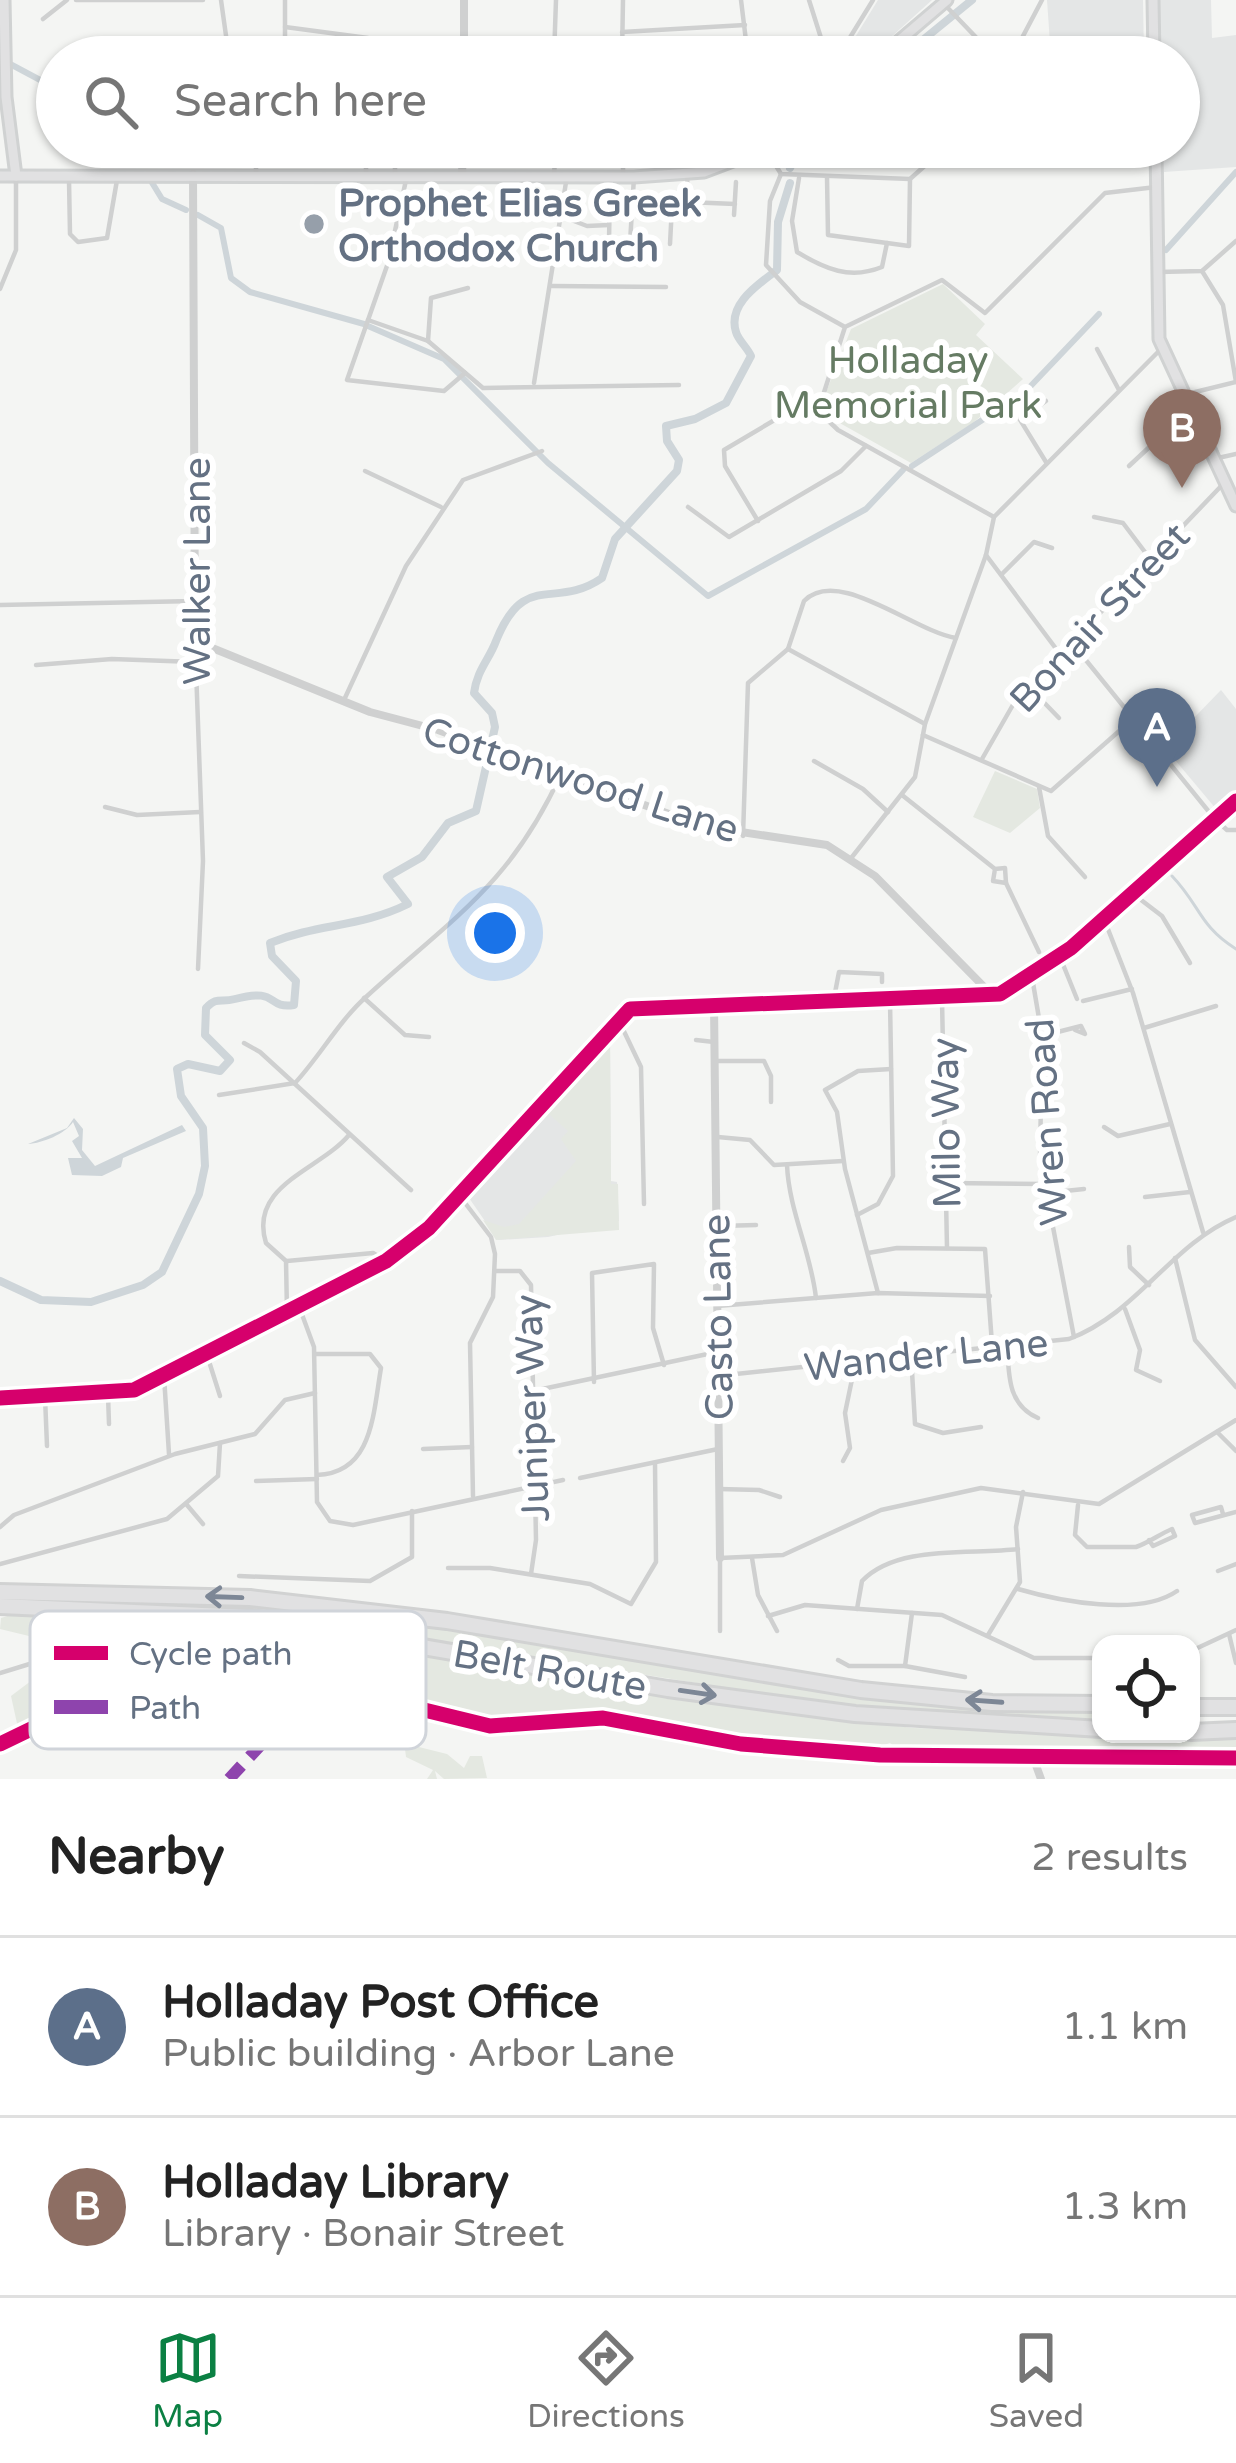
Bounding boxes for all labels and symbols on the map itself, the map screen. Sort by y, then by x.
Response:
place label: Prophet Elias Greek Orthodox Church [338,180,702,272]
marker: Prophet Elias Greek Orthodox Church [301,211,327,237]
park label: Holladay Memorial Park [774,337,1042,429]
pin: B [1143,389,1221,488]
street label: Walker Lane [174,457,221,685]
street label: Bonair Street [1000,513,1200,723]
pin: A [1118,688,1196,787]
street label: Cottonwood Lane [417,707,745,854]
your location [465,903,525,963]
street label: Wren Road [1017,1017,1078,1227]
street label: Milo Way [922,1037,971,1209]
street label: Casto Lane [693,1213,744,1421]
street label: Juniper Way [505,1293,560,1522]
street label: Wander Lane [802,1319,1051,1392]
one-way arrow [205,1585,244,1608]
legend [30,1611,426,1749]
street label: Belt Route [449,1630,650,1711]
text: Cycle path [129,1635,293,1674]
one-way arrow [678,1683,717,1705]
text: Path [129,1689,201,1728]
one-way arrow [965,1690,1004,1713]

